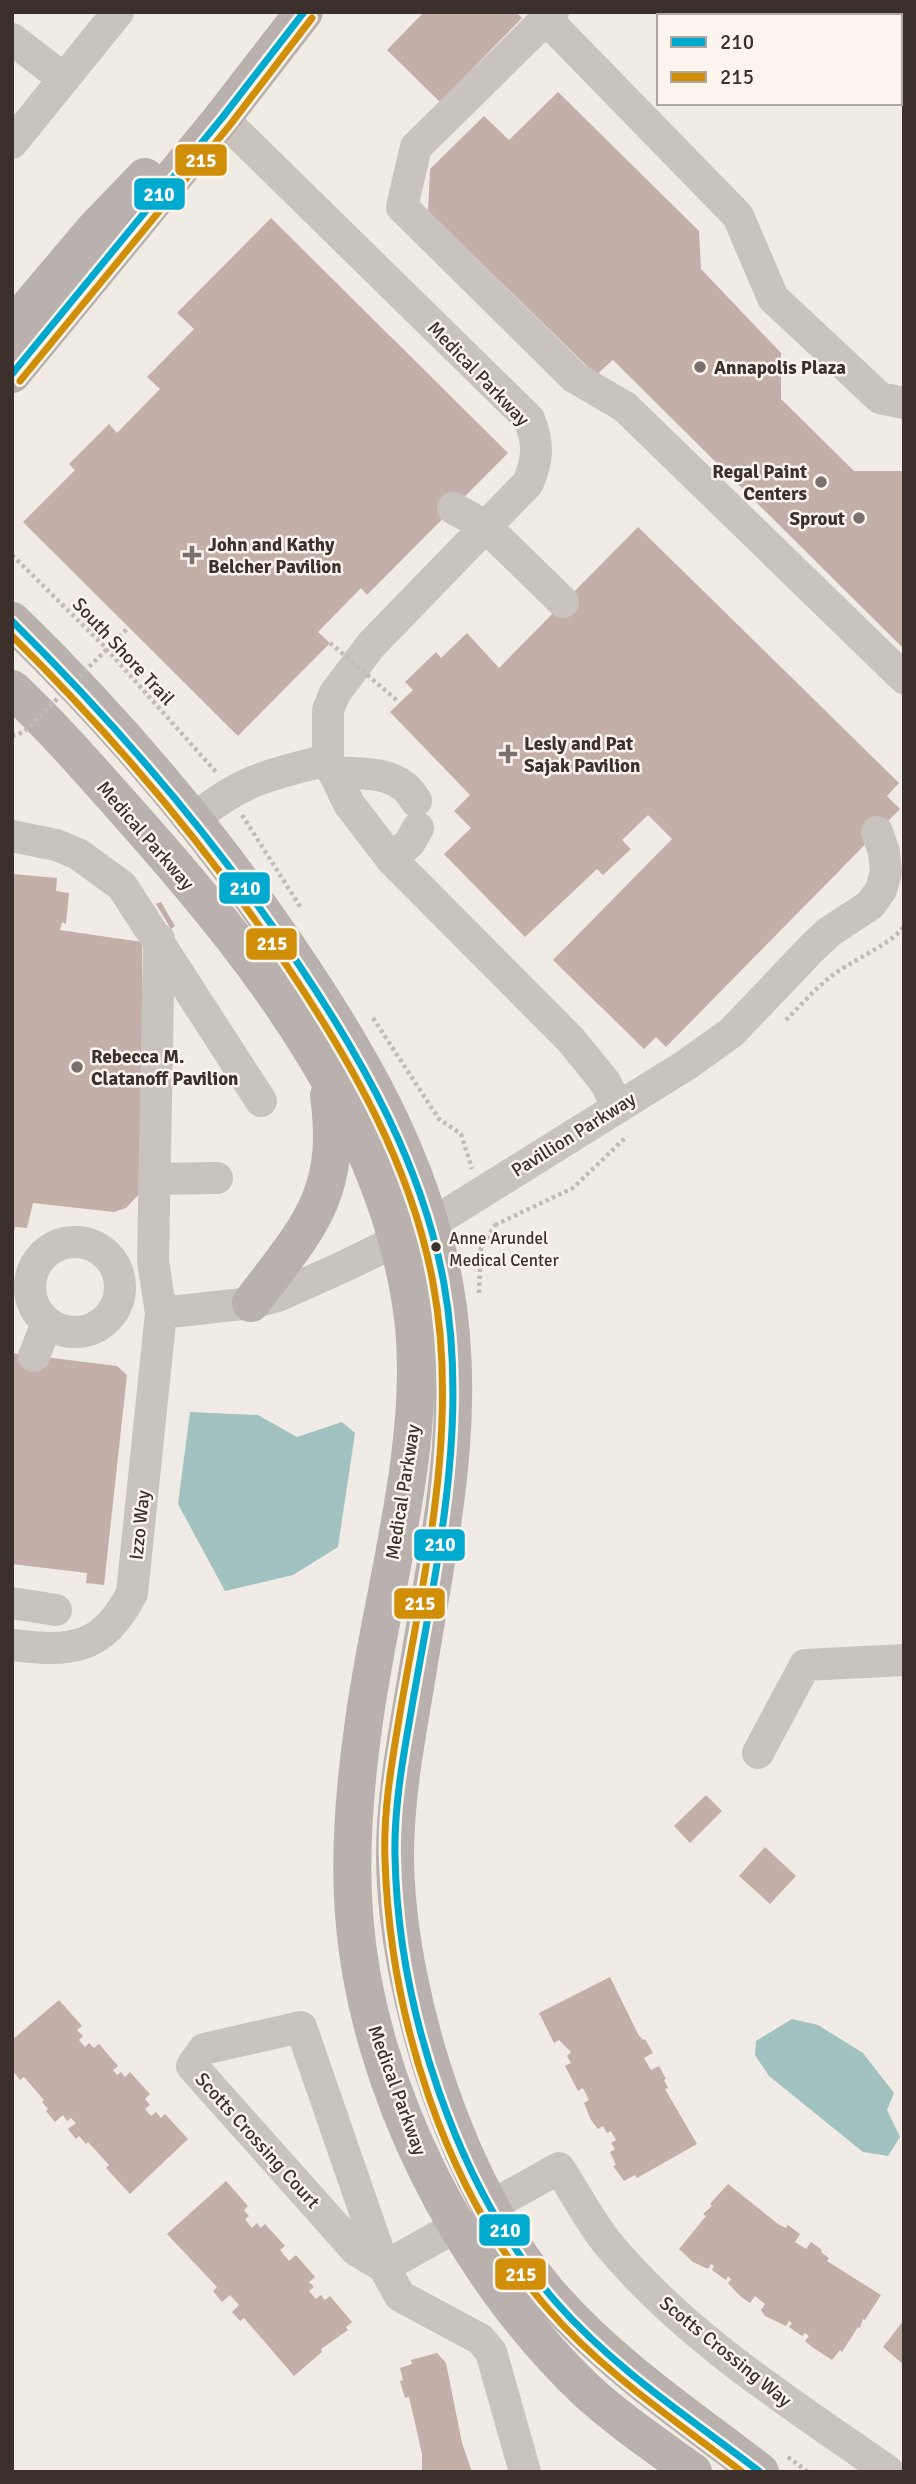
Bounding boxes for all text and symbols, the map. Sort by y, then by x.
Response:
legend [657,14,902,105]
text: 210 [720,29,754,55]
text: 215 [720,64,754,90]
line badge: 215 [174,143,228,177]
text: 215 [186,149,216,173]
line badge: 210 [133,177,186,211]
text: 210 [144,183,174,207]
street label: Medical Parkway [422,316,534,431]
place label: Annapolis Plaza [714,356,846,380]
marker: Annapolis Plaza [692,359,708,375]
place label: Regal Paint Centers [712,460,807,506]
marker: Regal Paint Centers [813,474,829,490]
place label: Sprout [789,507,845,531]
marker: Sprout [851,510,867,526]
place label: John and Kathy Belcher Pavilion [208,533,342,579]
marker: John and Kathy Belcher Pavilion [182,545,202,565]
street label: South Shore Trail [67,593,179,711]
place label: Lesly and Pat Sajak Pavilion [524,732,640,778]
marker: Lesly and Pat Sajak Pavilion [498,744,518,764]
street label: Medical Parkway [91,776,199,895]
line badge: 210 [218,871,271,905]
text: 210 [230,877,260,901]
line badge: 215 [245,927,298,961]
text: 215 [257,932,287,956]
place label: Rebecca M. Clatanoff Pavilion [91,1045,239,1091]
marker: Rebecca M. Clatanoff Pavilion [69,1059,85,1075]
street label: Pavillion Parkway [507,1087,640,1183]
place label: Anne Arundel Medical Center [449,1228,559,1271]
marker: Anne Arundel Medical Center [429,1240,443,1254]
street label: Medical Parkway [380,1423,426,1562]
street label: Izzo Way [124,1489,156,1561]
line badge: 210 [413,1528,466,1562]
text: 210 [425,1533,455,1557]
line badge: 215 [393,1587,446,1620]
text: 215 [405,1592,435,1616]
street label: Medical Parkway [362,2022,432,2159]
street label: Scotts Crossing Court [190,2068,325,2214]
line badge: 210 [478,2213,531,2247]
text: 210 [490,2219,520,2243]
line badge: 215 [494,2257,547,2291]
text: 215 [506,2263,536,2287]
street label: Scotts Crossing Way [654,2291,796,2412]

